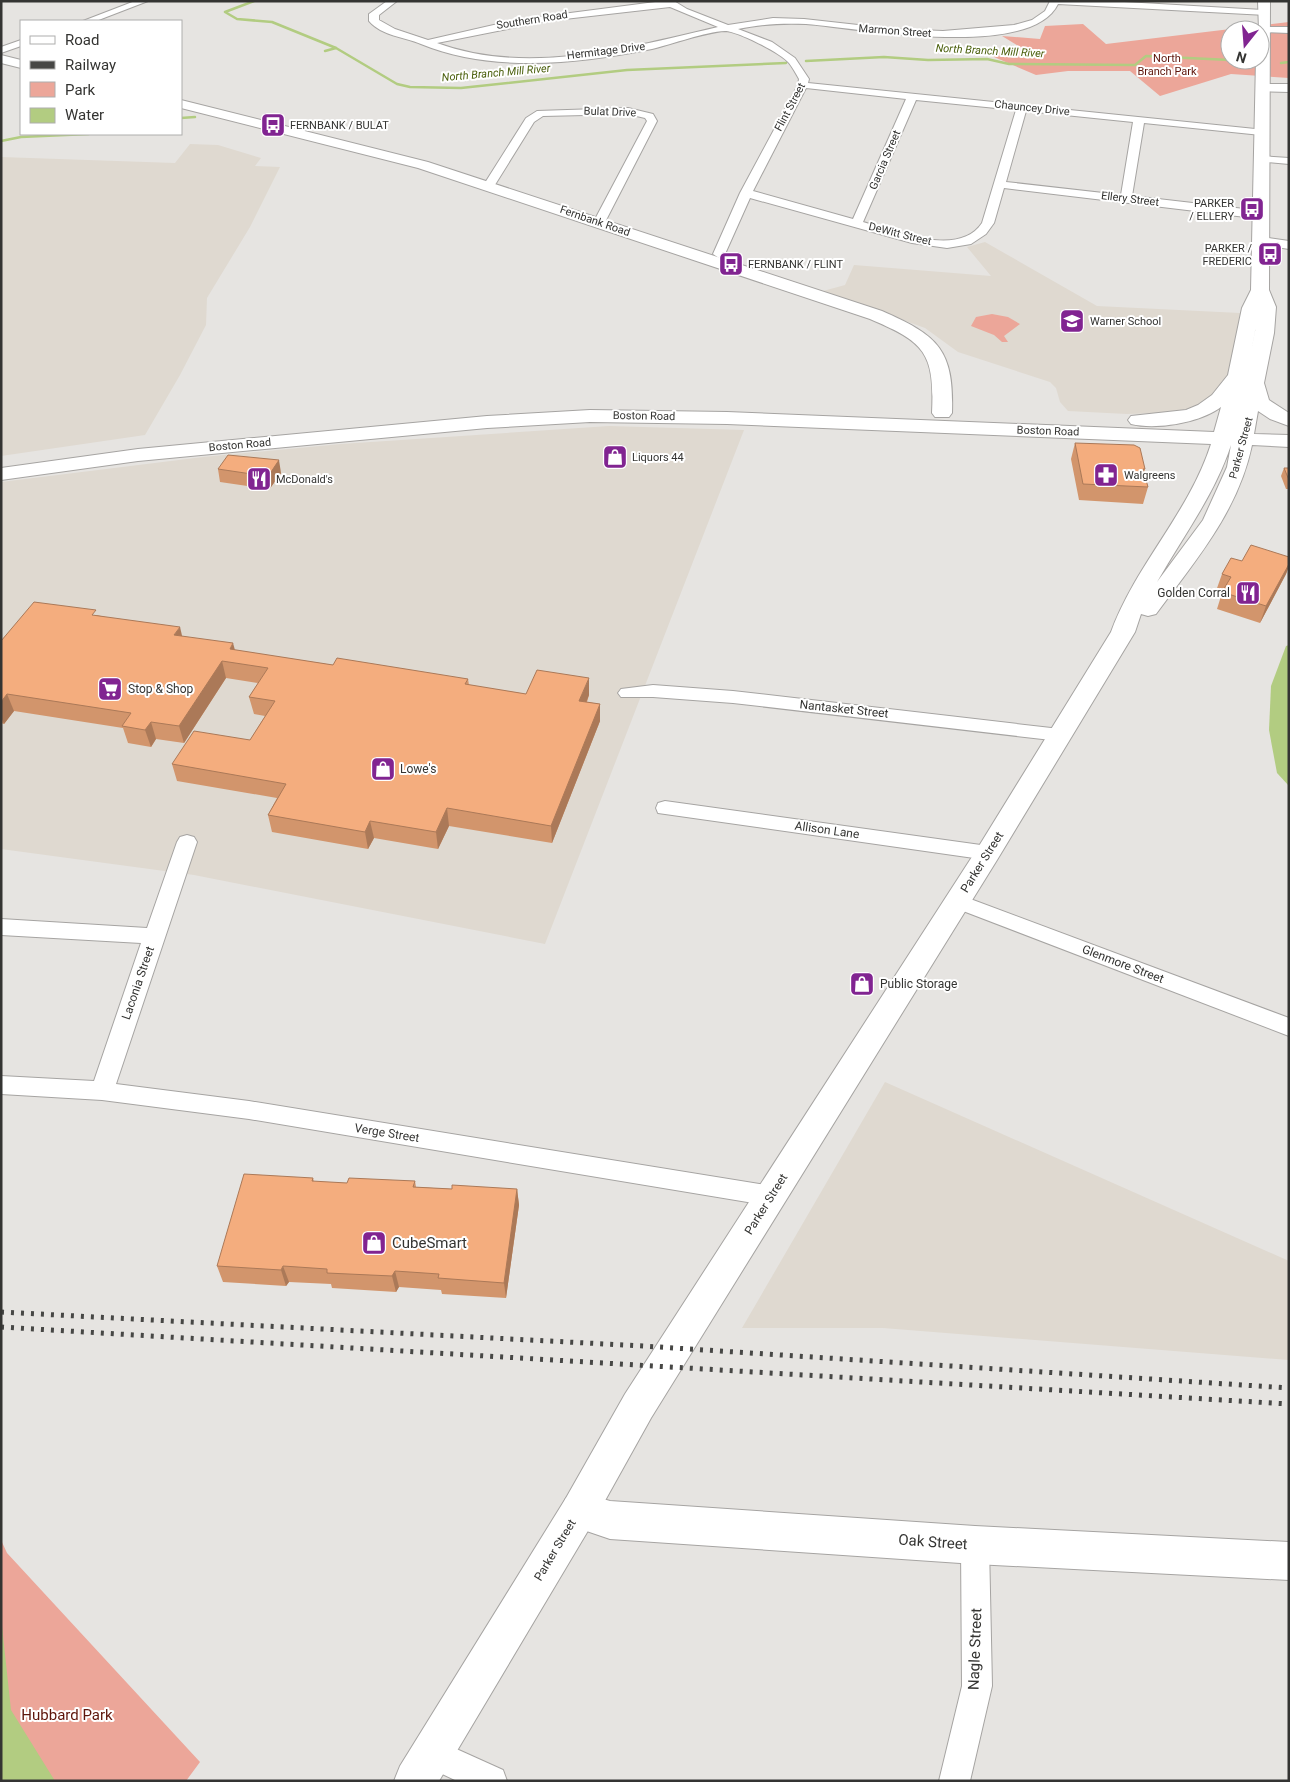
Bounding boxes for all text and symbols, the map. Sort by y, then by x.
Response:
street label: Southern Road [495,8,569,32]
legend [20,20,182,135]
north arrow [1220,20,1270,70]
street label: Marmon Street [858,22,932,40]
text: Road [65,31,99,49]
street label: Hermitage Drive [566,40,646,62]
water label: North Branch Mill River [935,42,1045,60]
text: N [1234,48,1248,67]
park label: North Branch Park [1137,52,1197,78]
text: Railway [65,56,116,74]
water label: North Branch Mill River [441,62,551,84]
street label: Flint Street [772,80,808,133]
text: Park [65,81,96,99]
street label: Chauncey Drive [994,98,1070,118]
street label: Bulat Drive [583,105,637,119]
text: Water [65,106,104,124]
bus stop icon: FERNBANK / BULAT [260,112,286,138]
place label: FERNBANK / BULAT [290,119,389,132]
street label: Garcia Street [867,128,903,192]
street label: Ellery Street [1100,189,1160,209]
bus stop icon: PARKER / ELLERY [1239,196,1265,222]
place label: PARKER / ELLERY [1189,197,1234,223]
street label: Fernbank Road [558,203,632,239]
street label: DeWitt Street [867,220,933,248]
bus stop icon: PARKER / FREDERIC [1257,241,1283,267]
place label: PARKER / FREDERIC [1202,242,1252,268]
bus stop icon: FERNBANK / FLINT [718,251,744,277]
place label: FERNBANK / FLINT [748,258,843,271]
school or university icon: Warner School [1059,308,1085,334]
place label: Warner School [1090,315,1161,328]
street label: Boston Road [613,409,675,423]
street label: Parker Street [1227,415,1256,480]
street label: Boston Road [1016,423,1080,439]
street label: Boston Road [208,436,272,454]
shop icon: Liquors 44 [602,444,628,470]
place label: Liquors 44 [632,451,684,464]
pharmacy icon: Walgreens [1093,462,1119,488]
restaurant icon: McDonald's [246,466,272,492]
place label: Walgreens [1124,469,1176,482]
place label: McDonald's [276,473,333,486]
restaurant icon: Golden Corral [1235,580,1261,606]
place label: Golden Corral [1157,586,1230,600]
supermarket icon: Stop & Shop [97,676,123,702]
place label: Stop & Shop [128,682,194,696]
street label: Nantasket Street [799,697,889,721]
shop icon: Lowe's [370,756,396,782]
place label: Lowe's [400,762,436,776]
street label: Allison Lane [794,819,860,841]
street label: Parker Street [958,829,1006,895]
street label: Glenmore Street [1080,942,1166,986]
street label: Laconia Street [119,944,157,1022]
shop icon: Public Storage [849,971,875,997]
place label: Public Storage [880,977,957,991]
street label: Verge Street [354,1121,420,1145]
street label: Parker Street [742,1171,790,1237]
shop icon: CubeSmart [361,1230,387,1256]
place label: CubeSmart [392,1234,467,1252]
street label: Parker Street [531,1517,579,1583]
street label: Oak Street [898,1531,968,1553]
street label: Nagle Street [965,1608,985,1690]
park label: Hubbard Park [21,1706,113,1724]

